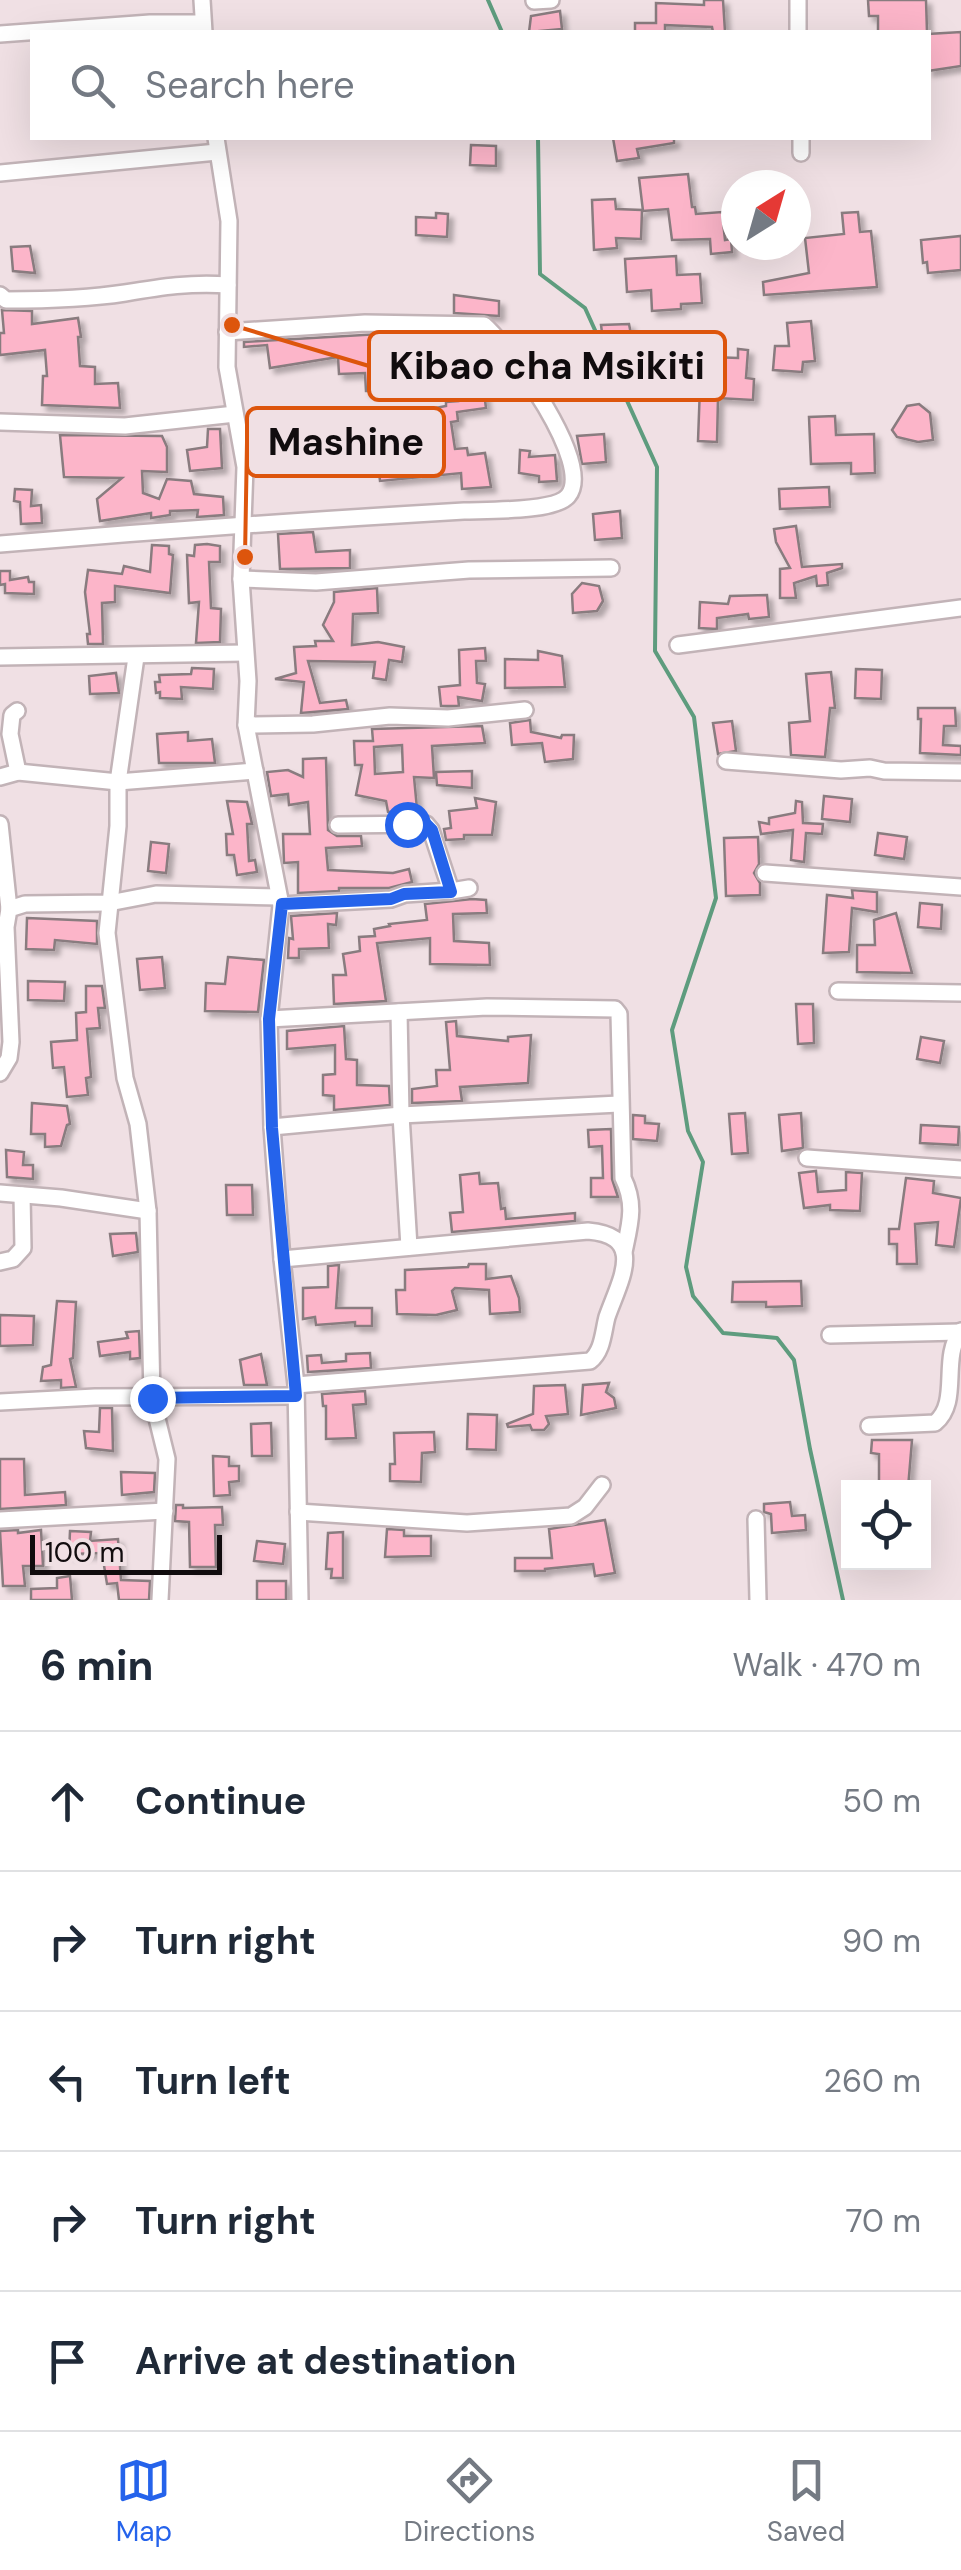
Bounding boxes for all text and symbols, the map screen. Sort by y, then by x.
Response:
search box [30,30,931,140]
icon: search [65,58,120,113]
text: Search here [145,60,355,110]
north arrow [721,170,811,260]
callout: Kibao cha Msikiti [369,332,725,400]
text: Kibao cha Msikiti [389,341,705,391]
callout: Mashine [247,408,444,476]
text: Mashine [268,417,424,467]
route start [385,802,431,848]
route end [130,1376,176,1422]
map controls [841,1480,931,1570]
button: locate [841,1480,931,1570]
scale bar [30,1530,222,1574]
text: 100 m [45,1534,124,1571]
text: 6 min [40,1638,153,1693]
text: Walk · 470 m [733,1644,921,1686]
icon: ahead [40,1774,95,1829]
text: Continue [135,1776,306,1826]
text: 50 m [843,1780,921,1822]
icon: right [40,1914,95,1969]
text: Turn right [135,1916,316,1966]
text: 90 m [842,1920,921,1962]
icon: left [40,2054,95,2109]
text: Turn left [135,2056,291,2106]
text: 260 m [824,2060,921,2102]
icon: right [40,2194,95,2249]
text: Turn right [135,2196,316,2246]
text: 70 m [845,2200,921,2242]
icon: arrive [40,2334,95,2389]
text: Arrive at destination [135,2336,517,2386]
tab: Map [116,2453,172,2550]
tab: Directions [404,2453,535,2550]
tab: Saved [767,2453,845,2550]

